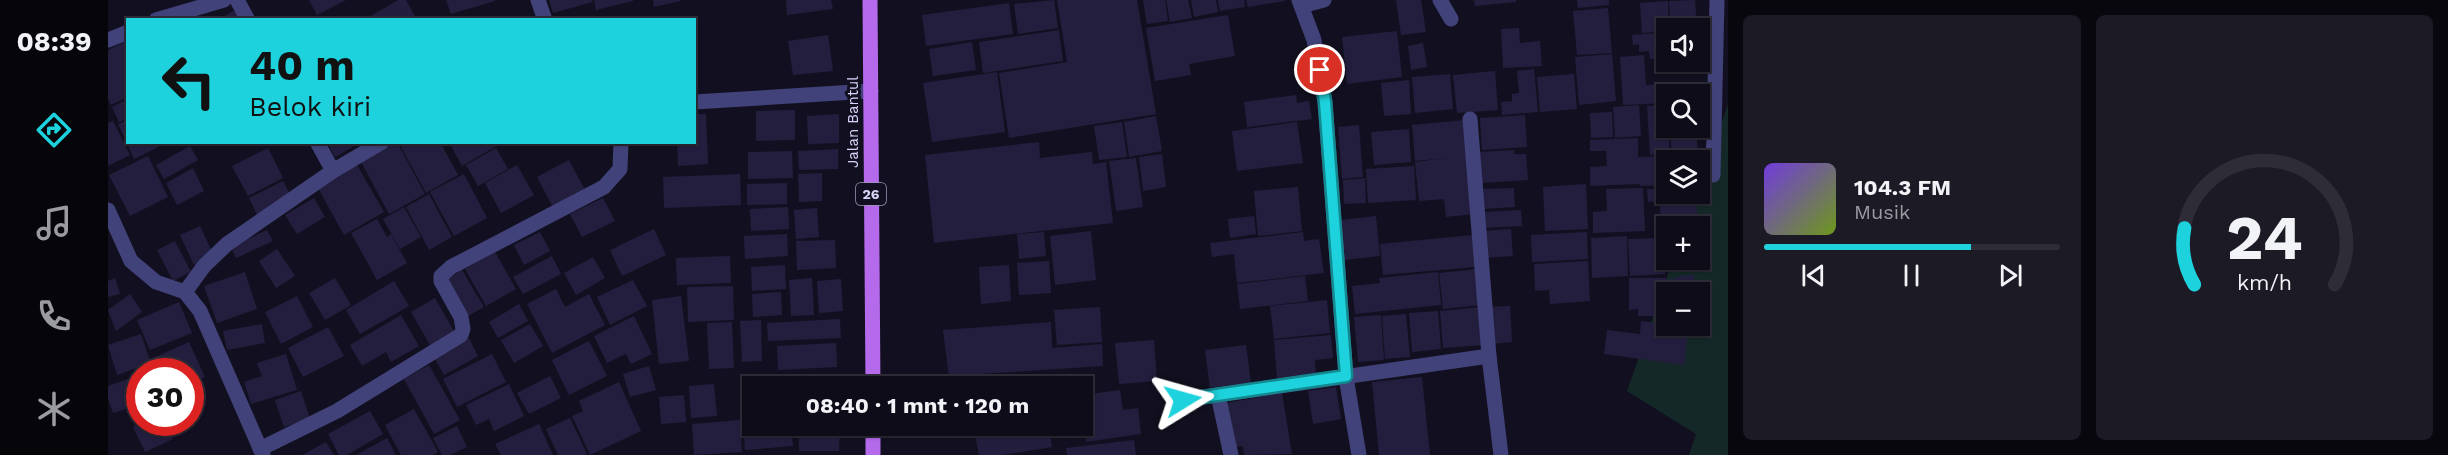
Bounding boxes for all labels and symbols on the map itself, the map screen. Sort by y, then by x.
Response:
pin [1294,44,1345,95]
street label: Jalan Bantul [844,76,862,168]
road number: 26 [856,183,886,205]
speed limit sign: 30 [126,358,204,436]
position arrow [1151,368,1215,432]

